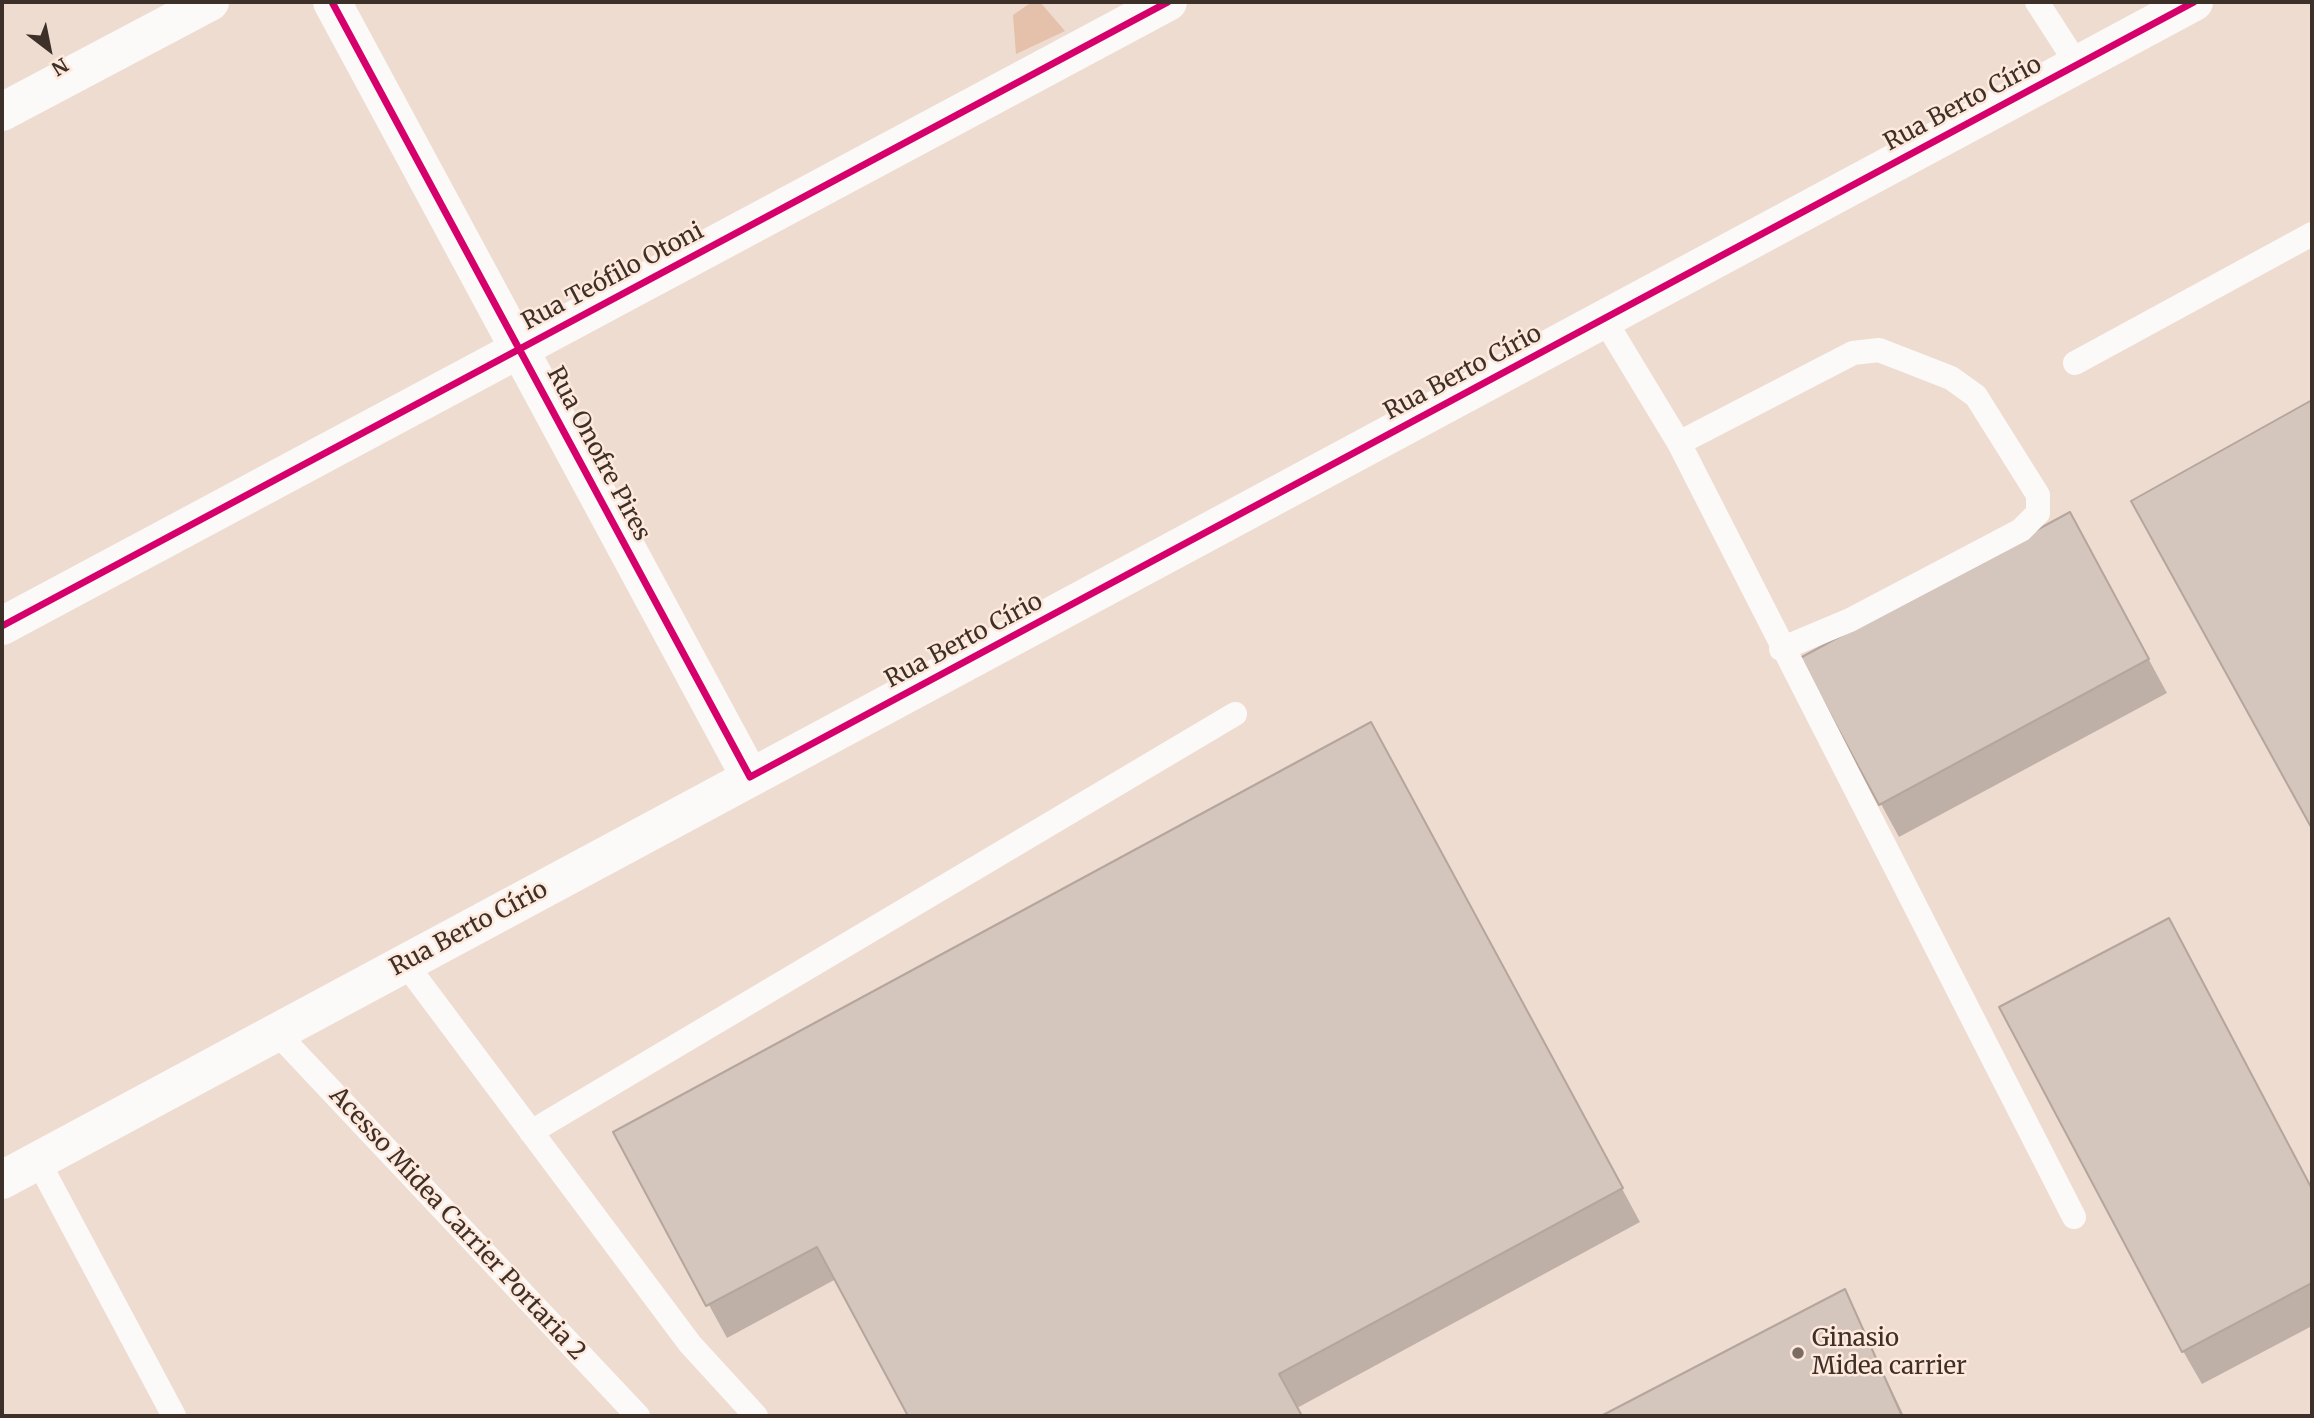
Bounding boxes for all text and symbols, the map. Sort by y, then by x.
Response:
north arrow [14,14,84,84]
street label: Rua Berto Círio [1879,50,2047,158]
text: N [47,53,73,81]
street label: Rua Teófilo Otoni [517,217,709,337]
street label: Rua Berto Círio [1379,319,1547,427]
street label: Rua Onofre Pires [540,362,656,546]
street label: Rua Berto Círio [880,587,1048,695]
street label: Rua Berto Círio [385,875,553,983]
street label: Acesso Midea Carrier Portaria 2 [323,1082,591,1366]
place label: Ginasio Midea carrier [1812,1325,1967,1381]
marker: Ginasio Midea carrier [1790,1345,1806,1361]

